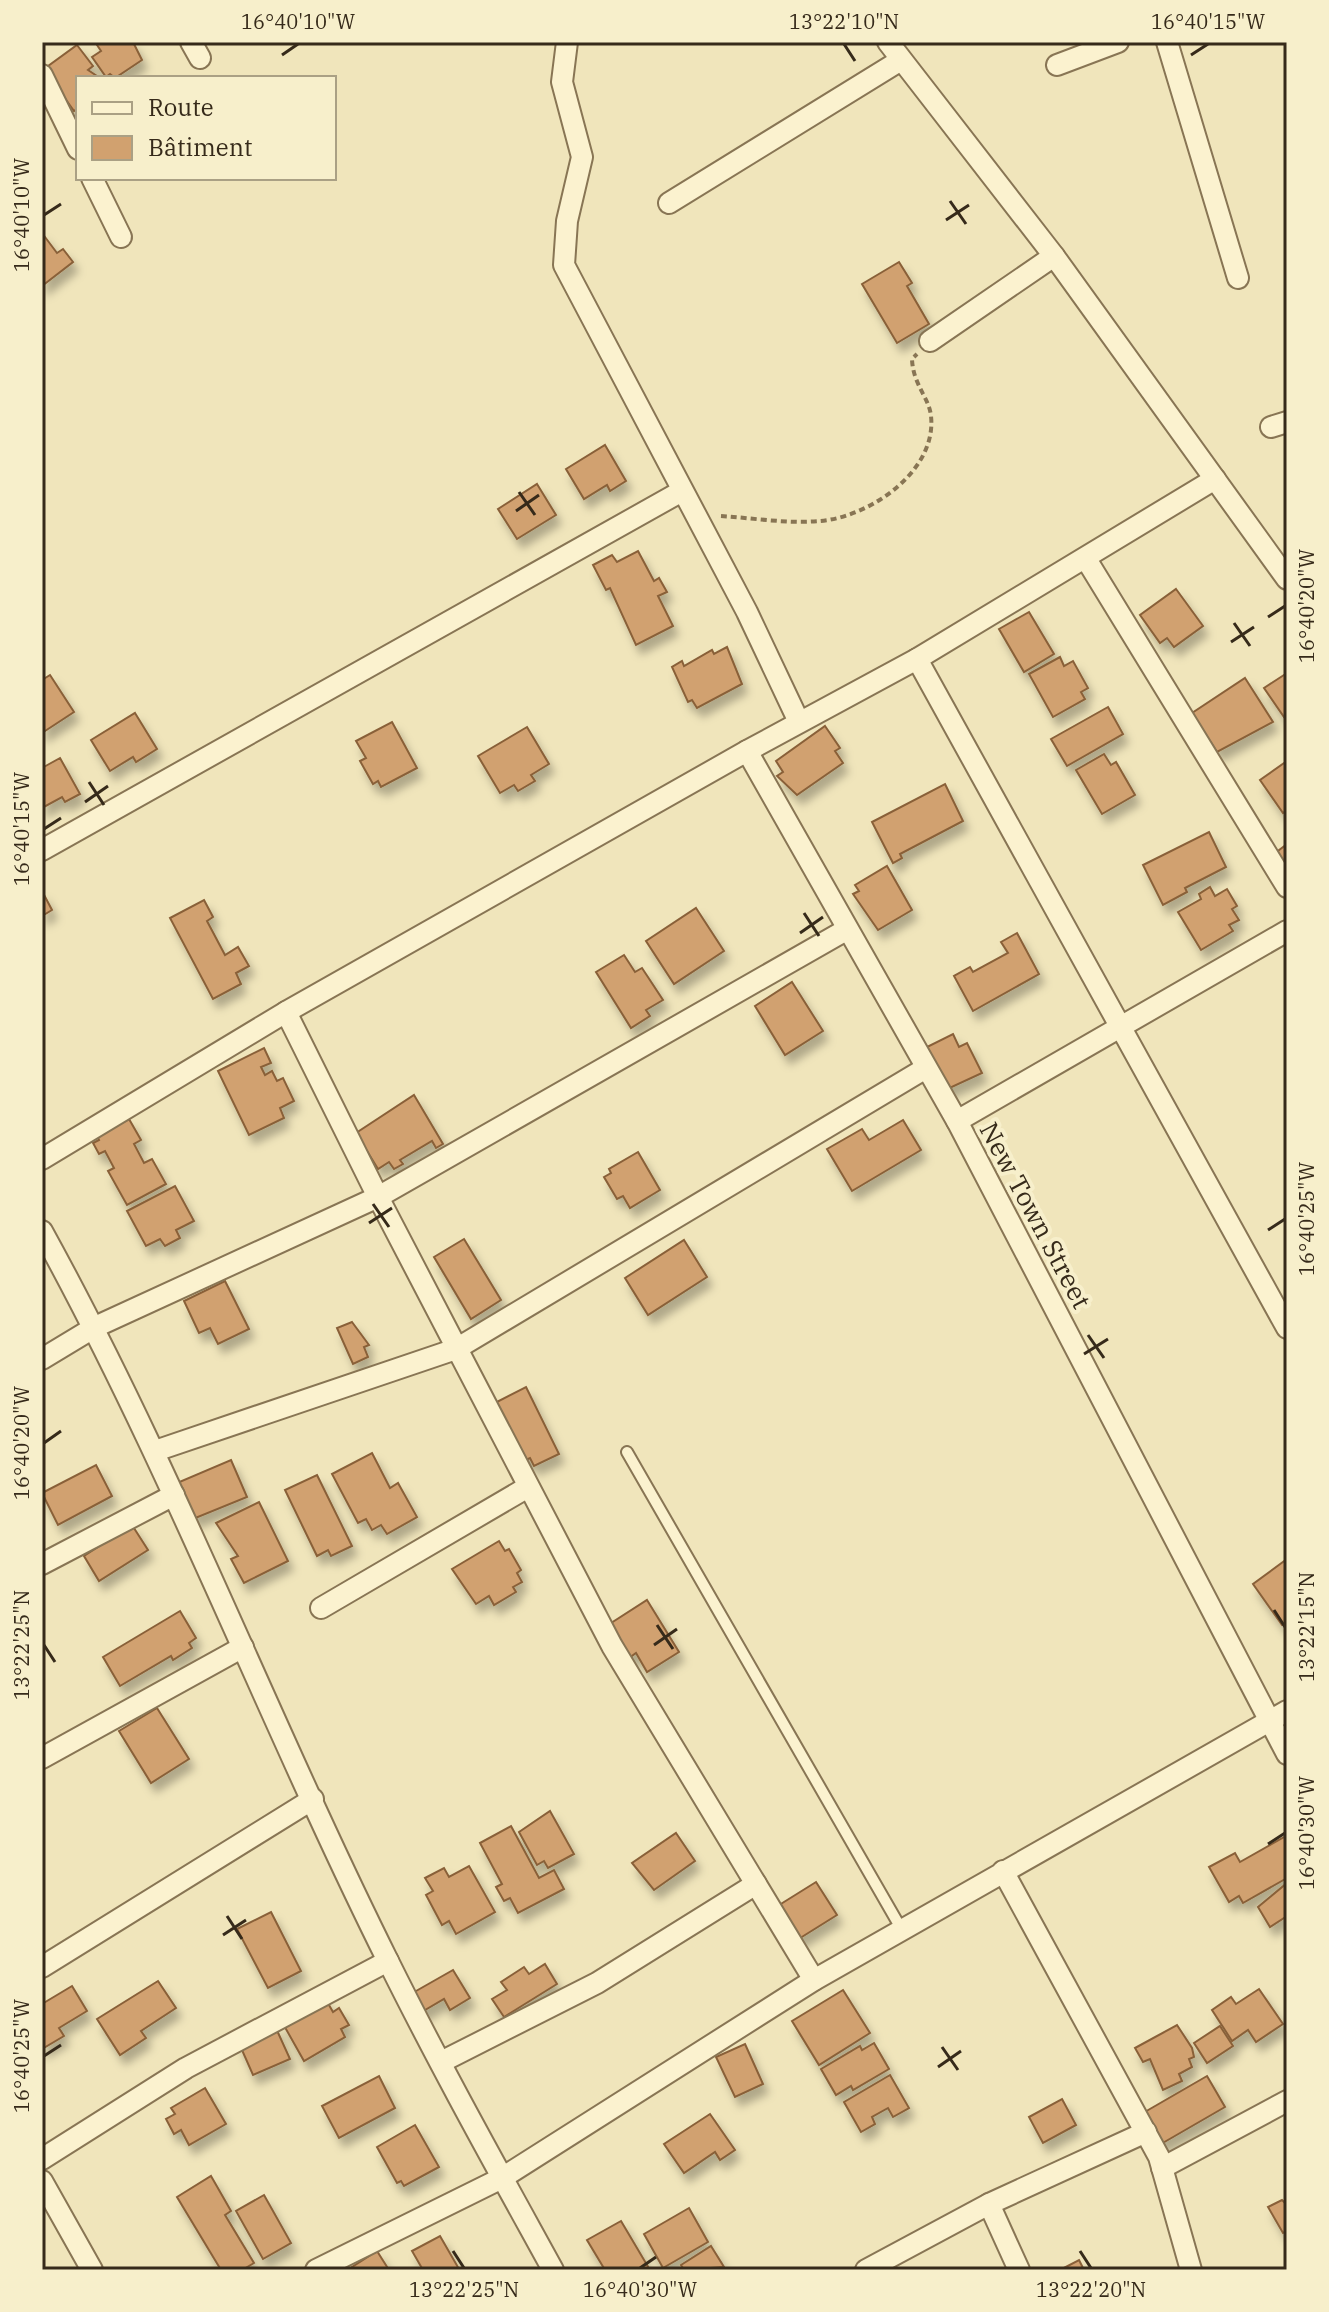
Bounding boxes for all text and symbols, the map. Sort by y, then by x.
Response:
text: 16°40'10"W [241,8,355,35]
text: 13°22'10"N [789,8,899,35]
text: 16°40'15"W [1151,8,1265,35]
legend [76,76,336,180]
text: Route [148,91,214,123]
text: Bâtiment [148,131,253,163]
text: 16°40'10"W [8,158,35,272]
text: 16°40'20"W [1293,549,1320,663]
text: 16°40'15"W [8,772,35,886]
street label: New Town Street [973,1116,1099,1314]
text: 16°40'25"W [1293,1162,1320,1276]
text: 16°40'20"W [8,1386,35,1500]
text: 13°22'15"N [1293,1572,1320,1682]
text: 13°22'25"N [8,1590,35,1700]
text: 16°40'30"W [1293,1776,1320,1890]
text: 16°40'25"W [8,1999,35,2113]
text: 13°22'25"N [409,2276,519,2303]
text: 16°40'30"W [583,2276,697,2303]
text: 13°22'20"N [1036,2276,1146,2303]

